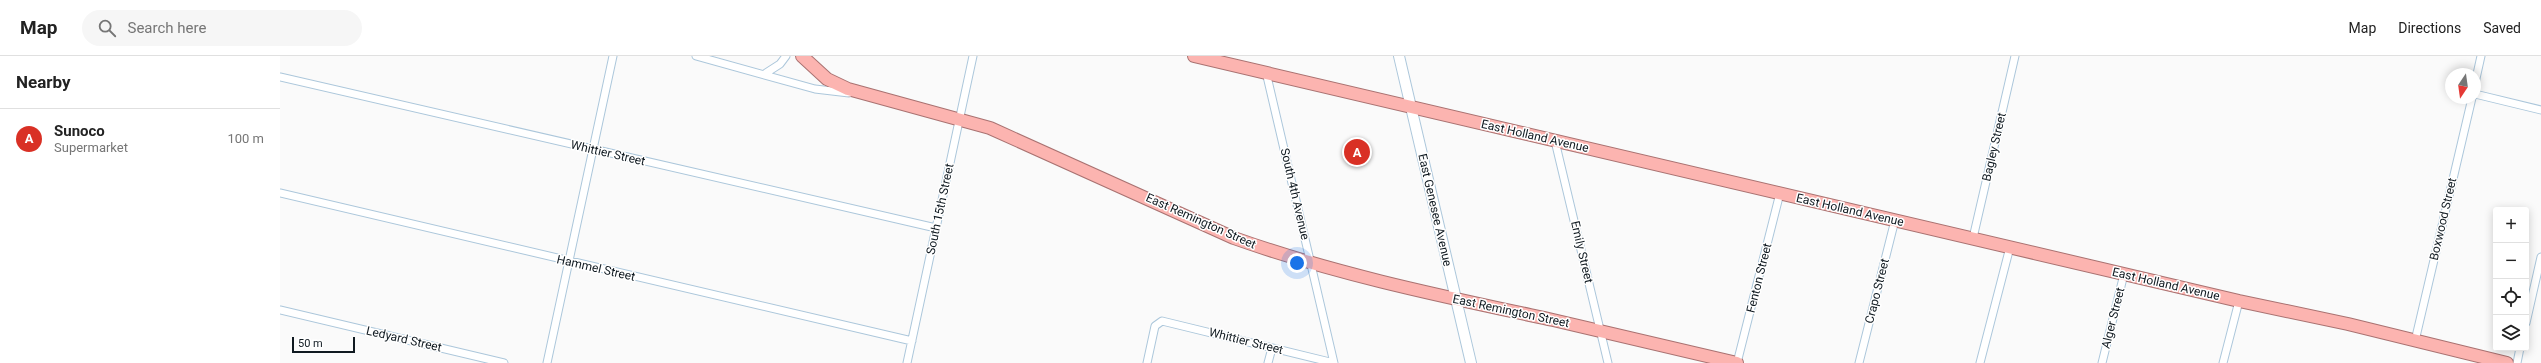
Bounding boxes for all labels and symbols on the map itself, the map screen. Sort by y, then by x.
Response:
north arrow [2445,68,2481,104]
street label: Bagley Street [1979,111,2009,183]
street label: East Holland Avenue [1480,117,1590,155]
pin: A [1344,137,1370,167]
street label: Whittier Street [569,138,647,168]
street label: South 4th Avenue [1278,147,1312,241]
street label: East Genesee Avenue [1415,152,1455,268]
street label: South 15th Street [924,162,957,256]
street label: Boxwood Street [2427,176,2459,262]
street label: East Remington Street [1144,190,1258,252]
street label: East Holland Avenue [1795,191,1905,229]
street label: Emily Street [1568,219,1596,285]
street label: Fenton Street [1744,242,1774,314]
street label: Hammel Street [555,252,637,284]
your location [1287,253,1307,273]
street label: Crapo Street [1862,257,1892,325]
street label: East Holland Avenue [2111,265,2221,303]
street label: Alger Street [2099,286,2127,350]
street label: East Remington Street [1451,292,1571,330]
street label: Ledyard Street [365,324,443,355]
street label: Whittier Street [1207,325,1285,357]
scale bar [292,335,355,354]

